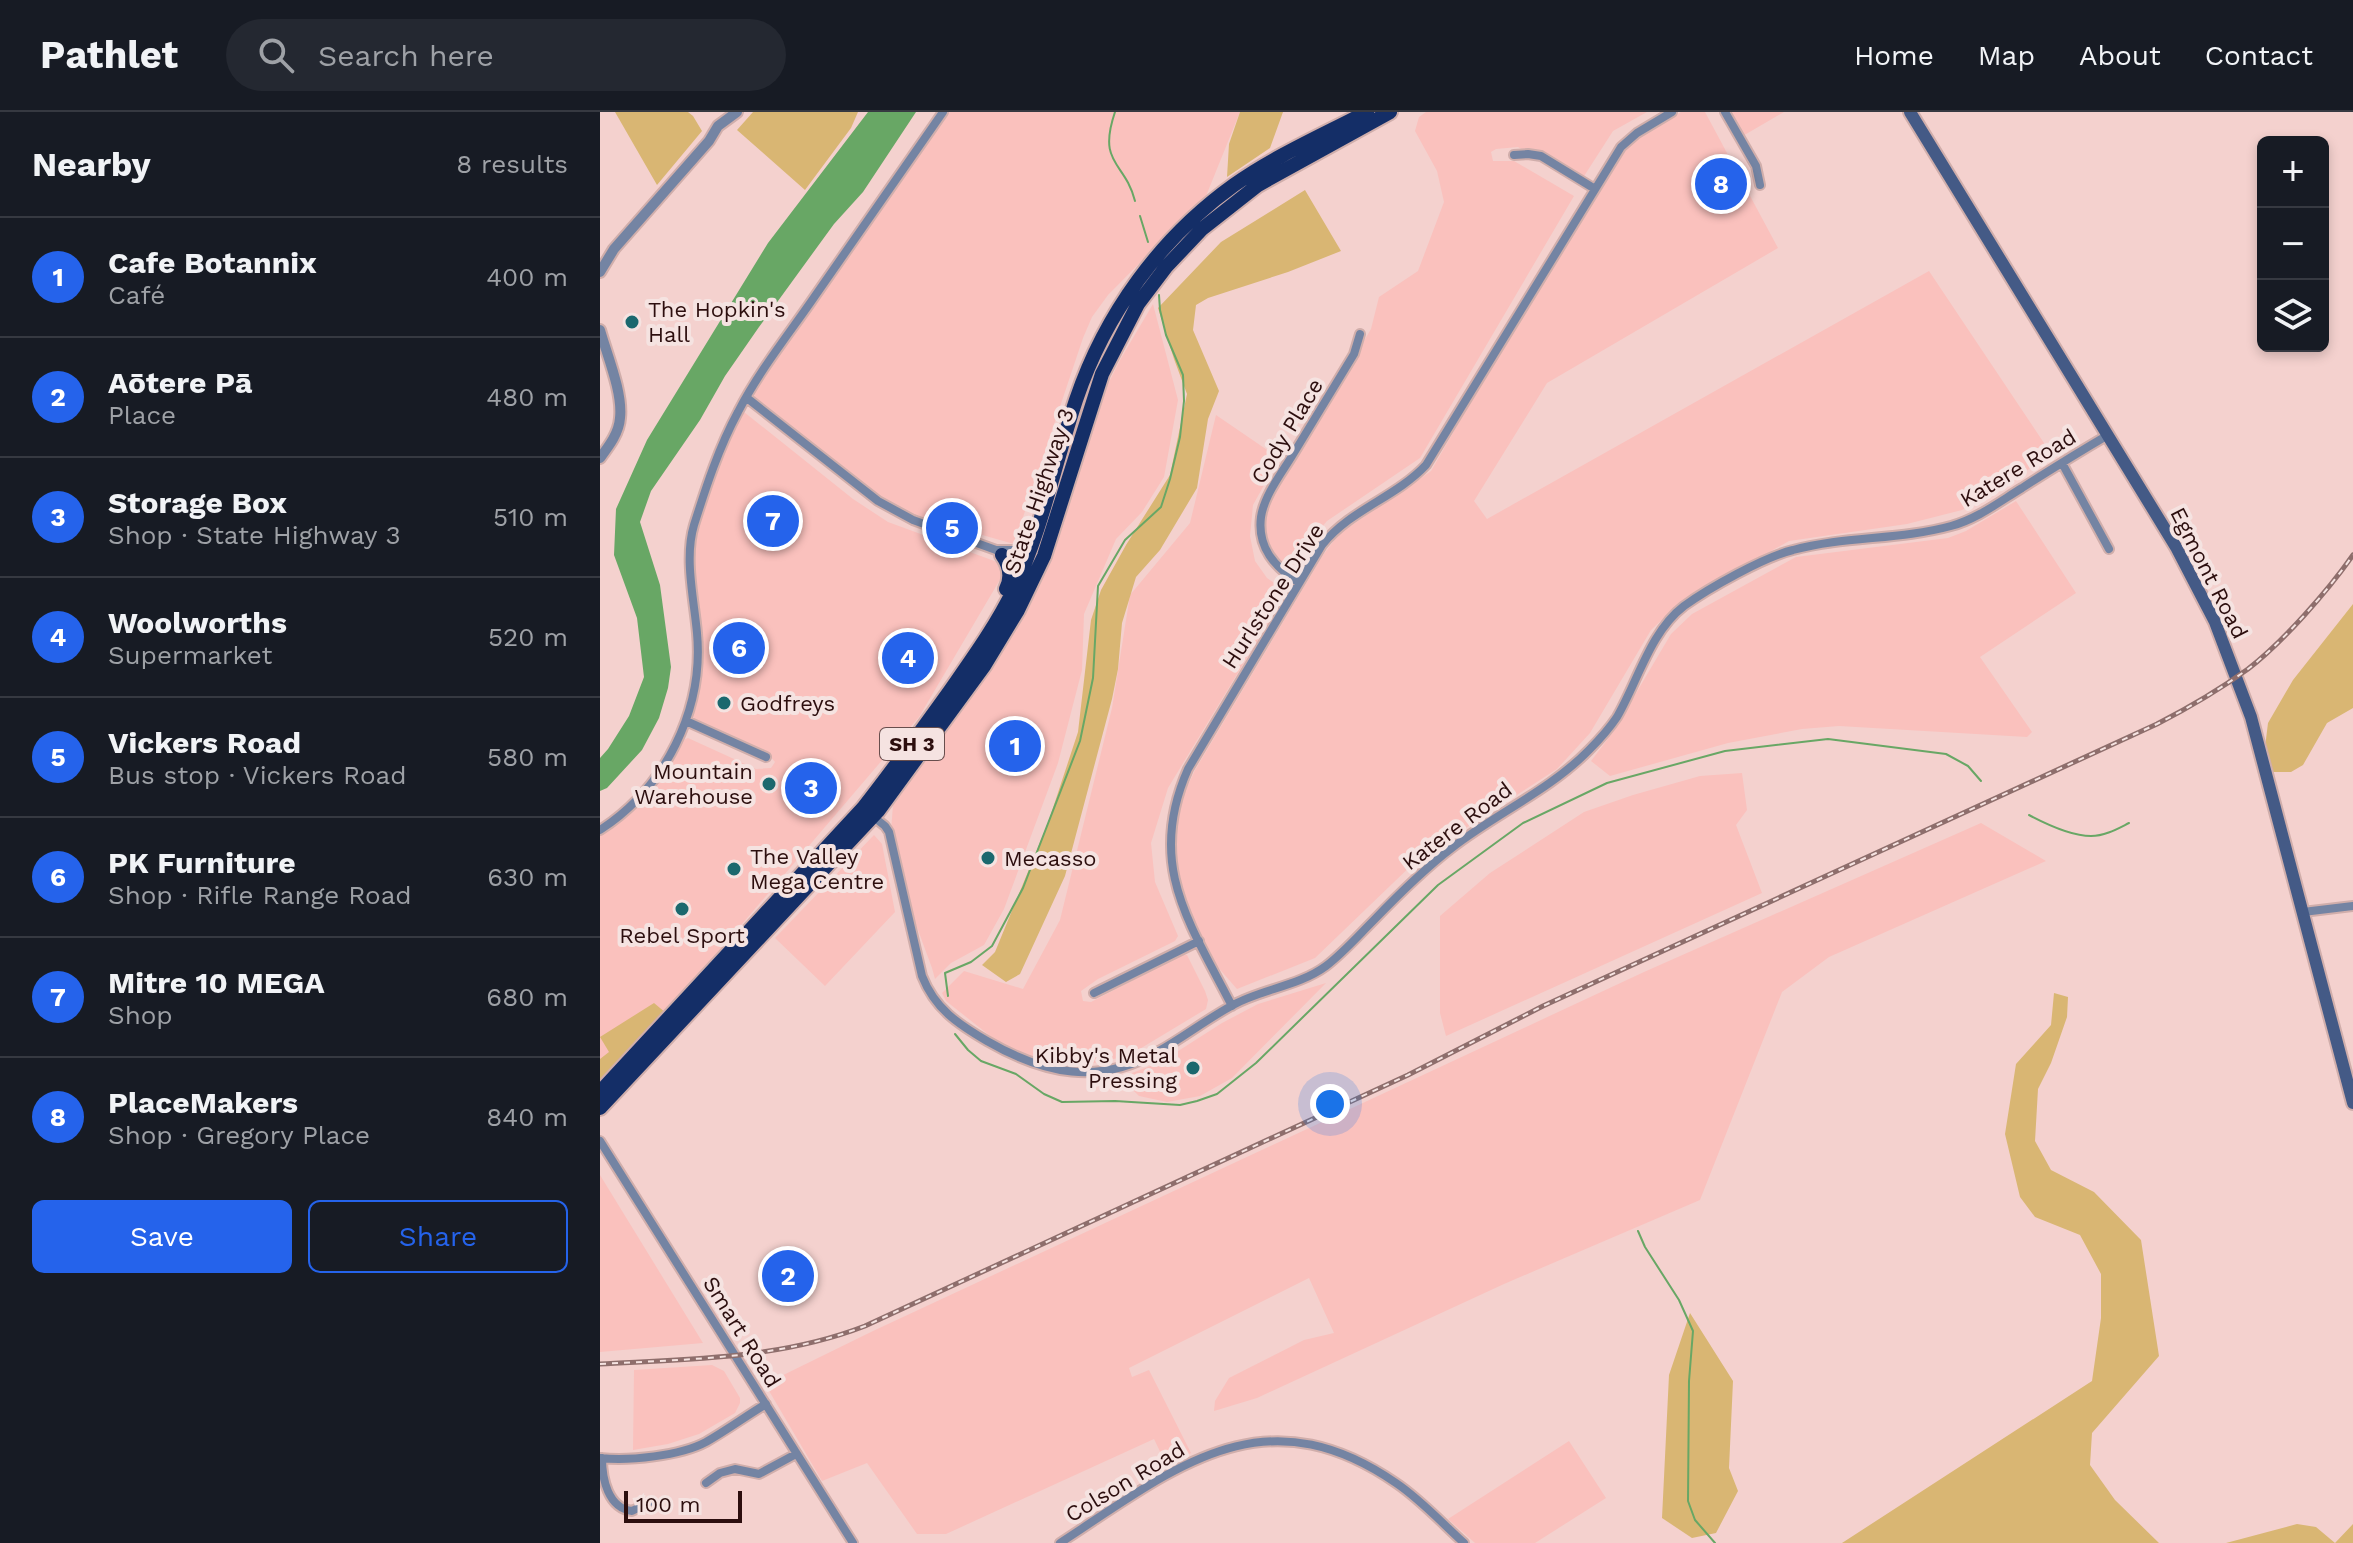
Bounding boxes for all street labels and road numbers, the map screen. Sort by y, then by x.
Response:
street label: Cody Place [1246,374,1328,488]
street label: State Highway 3 [999,405,1079,577]
street label: Katere Road [1956,424,2080,512]
street label: Egmont Road [2165,503,2253,643]
street label: Hurlstone Drive [1217,519,1329,673]
road number: SH 3 [880,728,944,760]
street label: Katere Road [1397,777,1517,875]
street label: Smart Road [698,1272,786,1392]
street label: Colson Road [1061,1437,1189,1527]

